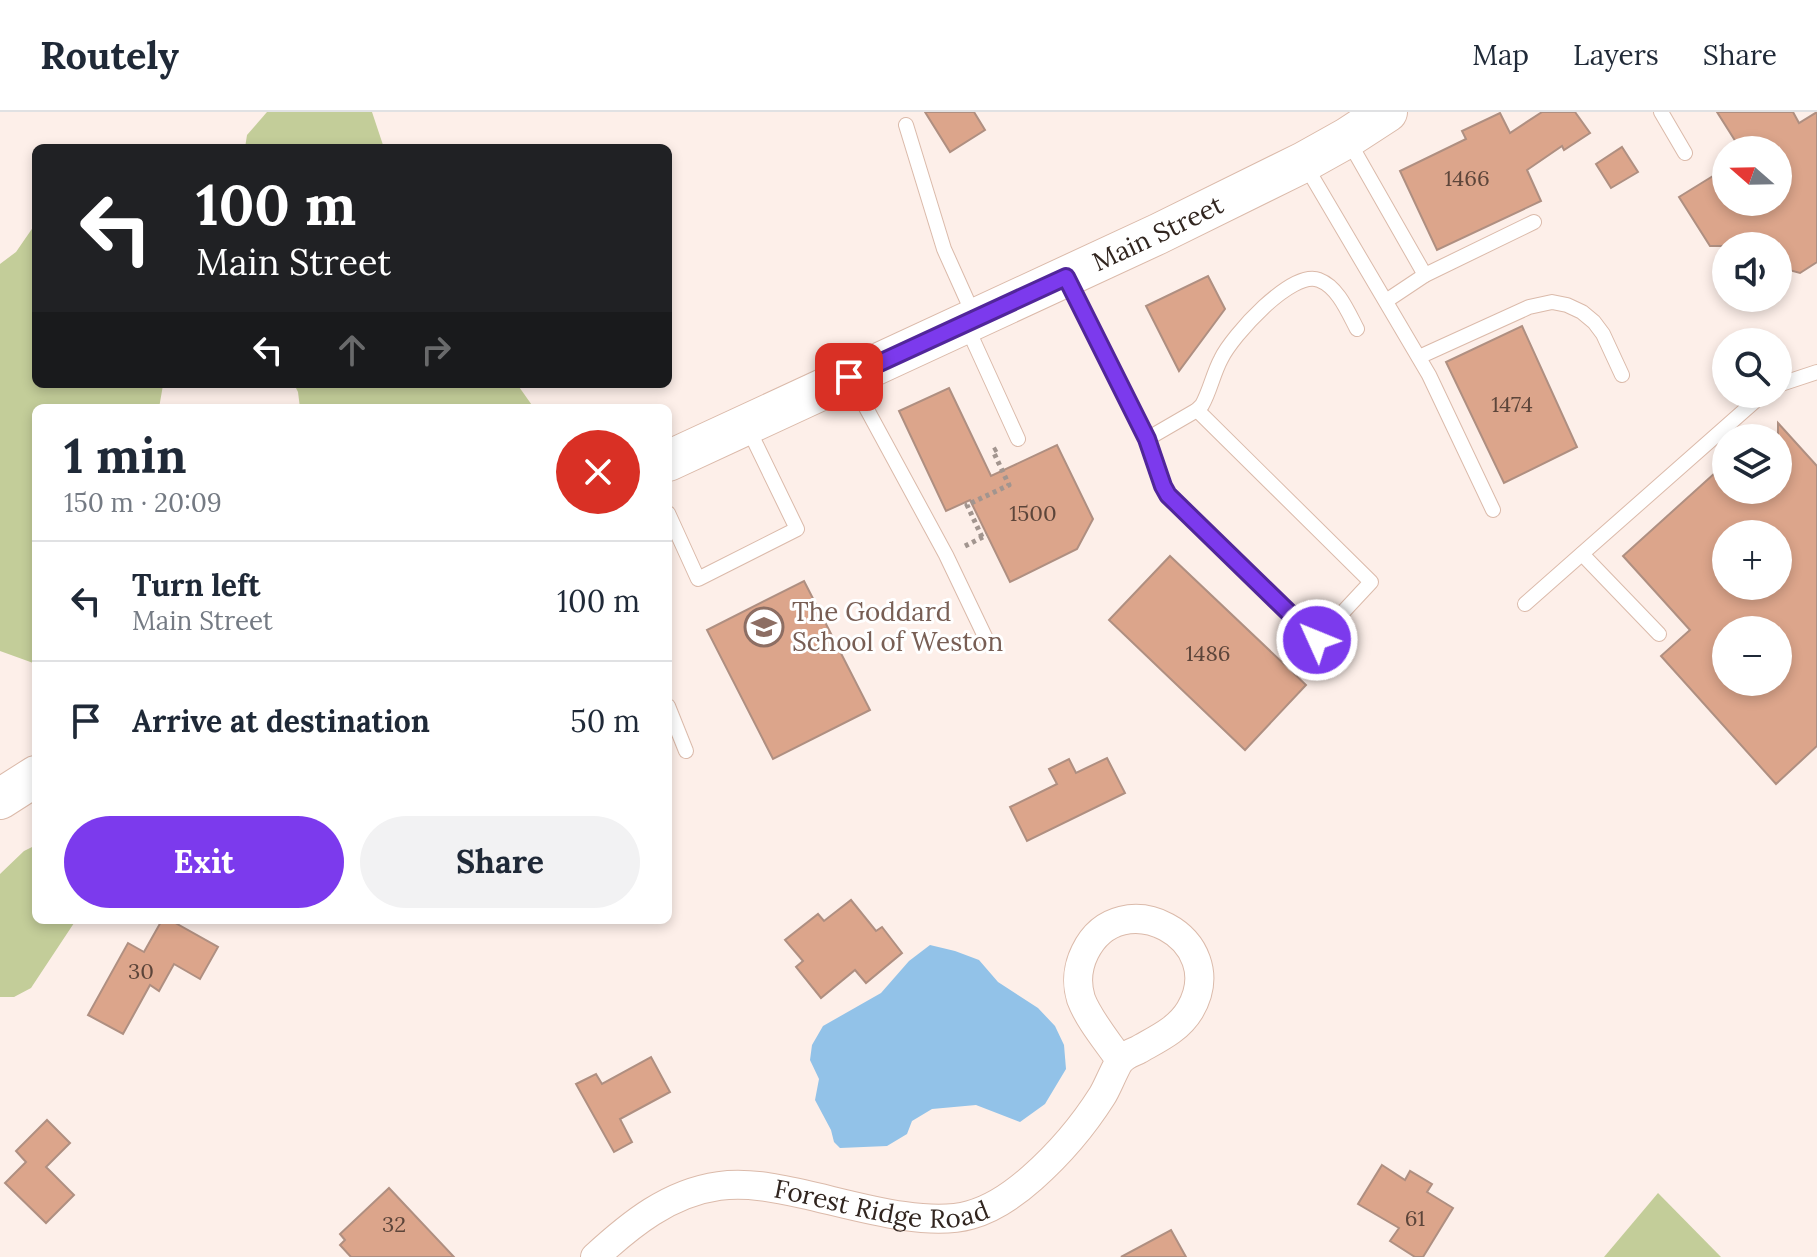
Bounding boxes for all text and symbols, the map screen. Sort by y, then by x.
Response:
text: Routely [40,31,179,79]
text: Map [1472,37,1529,73]
text: Layers [1573,37,1659,73]
text: Share [1703,37,1777,73]
north arrow [1712,136,1792,216]
map controls [1712,136,1792,696]
house number: 1466 [1444,164,1490,192]
text: 100 m [196,169,356,240]
icon: left [64,176,168,280]
street label: Main Street [1087,188,1228,278]
button: sound [1712,232,1792,312]
text: Main Street [196,239,391,285]
icon: left [246,328,290,372]
icon: ahead [330,328,374,372]
icon: right [414,328,458,372]
button: search [1712,328,1792,408]
pin [815,343,883,411]
icon: arrive [827,355,871,399]
house number: 1474 [1491,390,1533,418]
button: layers [1712,424,1792,504]
text: 1 min [64,425,187,486]
button: close [556,430,640,514]
text: 150 m · 20:09 [64,486,222,519]
house number: 1500 [1009,499,1057,527]
button: + [1712,520,1792,600]
text: Turn left [132,566,260,604]
icon: left [64,579,108,623]
text: 100 m [557,582,640,620]
place label: The Goddard School of Weston [792,595,1003,658]
position arrow [1275,598,1359,682]
text: Main Street [132,604,273,637]
school or university icon: The Goddard School of Weston [743,606,785,648]
button: − [1712,616,1792,696]
house number: 1486 [1185,639,1231,667]
icon: arrive [64,699,108,743]
text: Arrive at destination [132,702,430,740]
text: 50 m [570,702,640,740]
button: Exit [64,816,344,908]
button: Share [360,816,640,908]
house number: 30 [128,957,154,985]
street label: Forest Ridge Road [772,1172,994,1235]
house number: 61 [1405,1204,1425,1232]
house number: 32 [382,1210,406,1238]

